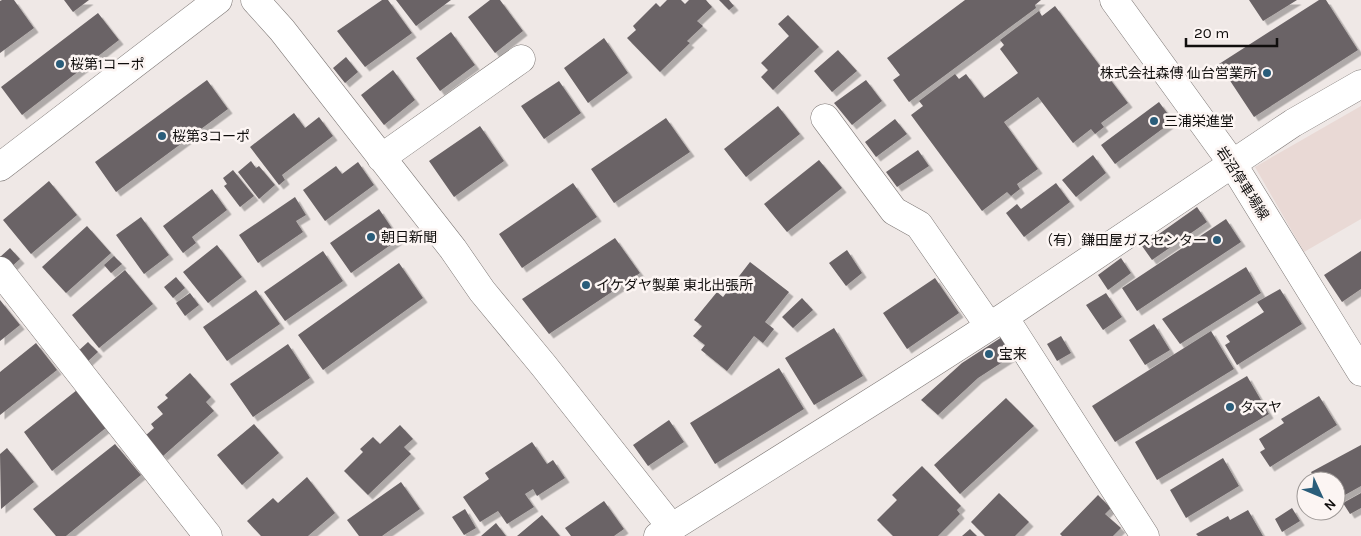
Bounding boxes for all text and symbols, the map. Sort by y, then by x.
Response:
scale bar [1186,15,1277,47]
text: 20 m [1194,24,1229,42]
place label: 桜第1コーポ [70,56,145,73]
marker: 桜第1コーポ [54,58,66,70]
place label: 株式会社森傅 仙台営業所 [1100,65,1257,82]
marker: 株式会社森傅 仙台営業所 [1261,67,1273,79]
place label: 三浦栄進堂 [1164,113,1234,130]
marker: 三浦栄進堂 [1148,115,1160,127]
place label: 桜第3コーポ [172,128,250,145]
marker: 桜第3コーポ [156,130,168,142]
street label: 岩沼停車場線 [1213,143,1273,223]
place label: 朝日新聞 [381,229,437,246]
marker: 朝日新聞 [365,231,377,243]
place label: （有）鎌田屋ガスセンター [1039,232,1207,249]
marker: （有）鎌田屋ガスセンター [1211,234,1223,246]
place label: イケダヤ製菓 東北出張所 [596,277,753,294]
marker: イケダヤ製菓 東北出張所 [580,279,592,291]
place label: 宝来 [999,346,1027,363]
marker: 宝来 [983,348,995,360]
place label: タマヤ [1240,399,1282,416]
marker: タマヤ [1224,401,1236,413]
north arrow [1296,471,1346,521]
text: N [1320,495,1340,514]

